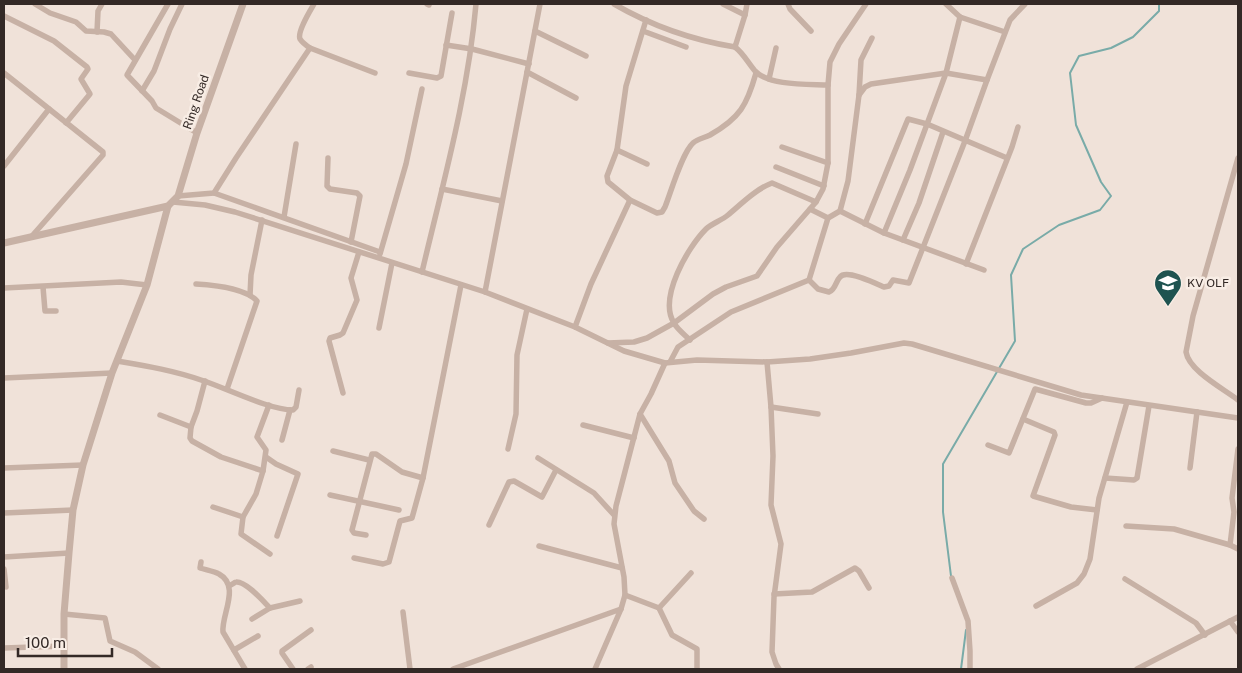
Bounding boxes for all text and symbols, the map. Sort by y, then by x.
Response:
street label: Ring Road [180,73,212,131]
school or university icon: KV OLF [1153,268,1183,307]
place label: KV OLF [1187,276,1229,290]
scale bar [18,626,111,658]
text: 100 m [25,634,66,651]

